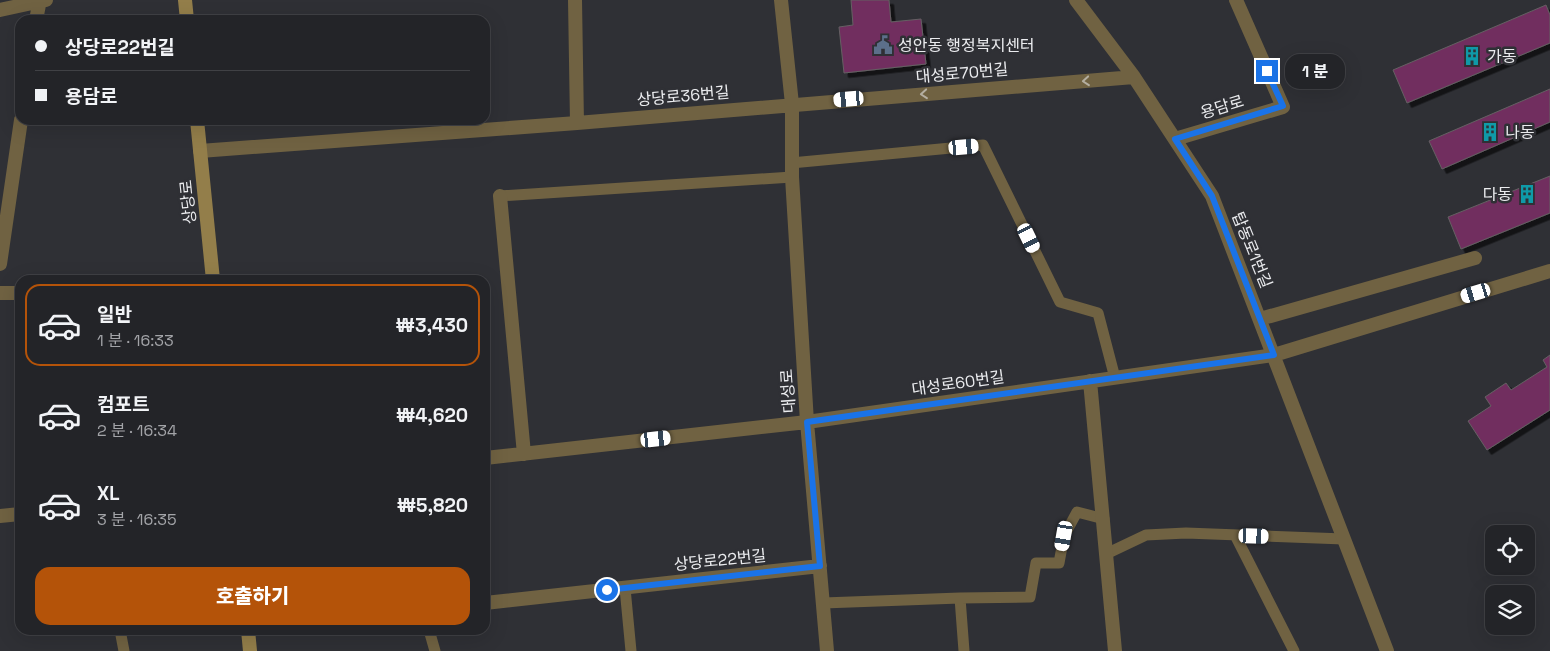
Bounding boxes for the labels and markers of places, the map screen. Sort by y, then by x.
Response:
public building icon: 성안동 행정복지센터 [872,34,894,56]
place label: 성안동 행정복지센터 [898,35,1035,56]
building icon: 가동 [1461,45,1483,67]
place label: 가동 [1487,46,1517,67]
building icon: 나동 [1479,121,1501,143]
place label: 나동 [1505,122,1535,143]
building icon: 다동 [1516,183,1538,205]
place label: 다동 [1483,184,1512,205]

